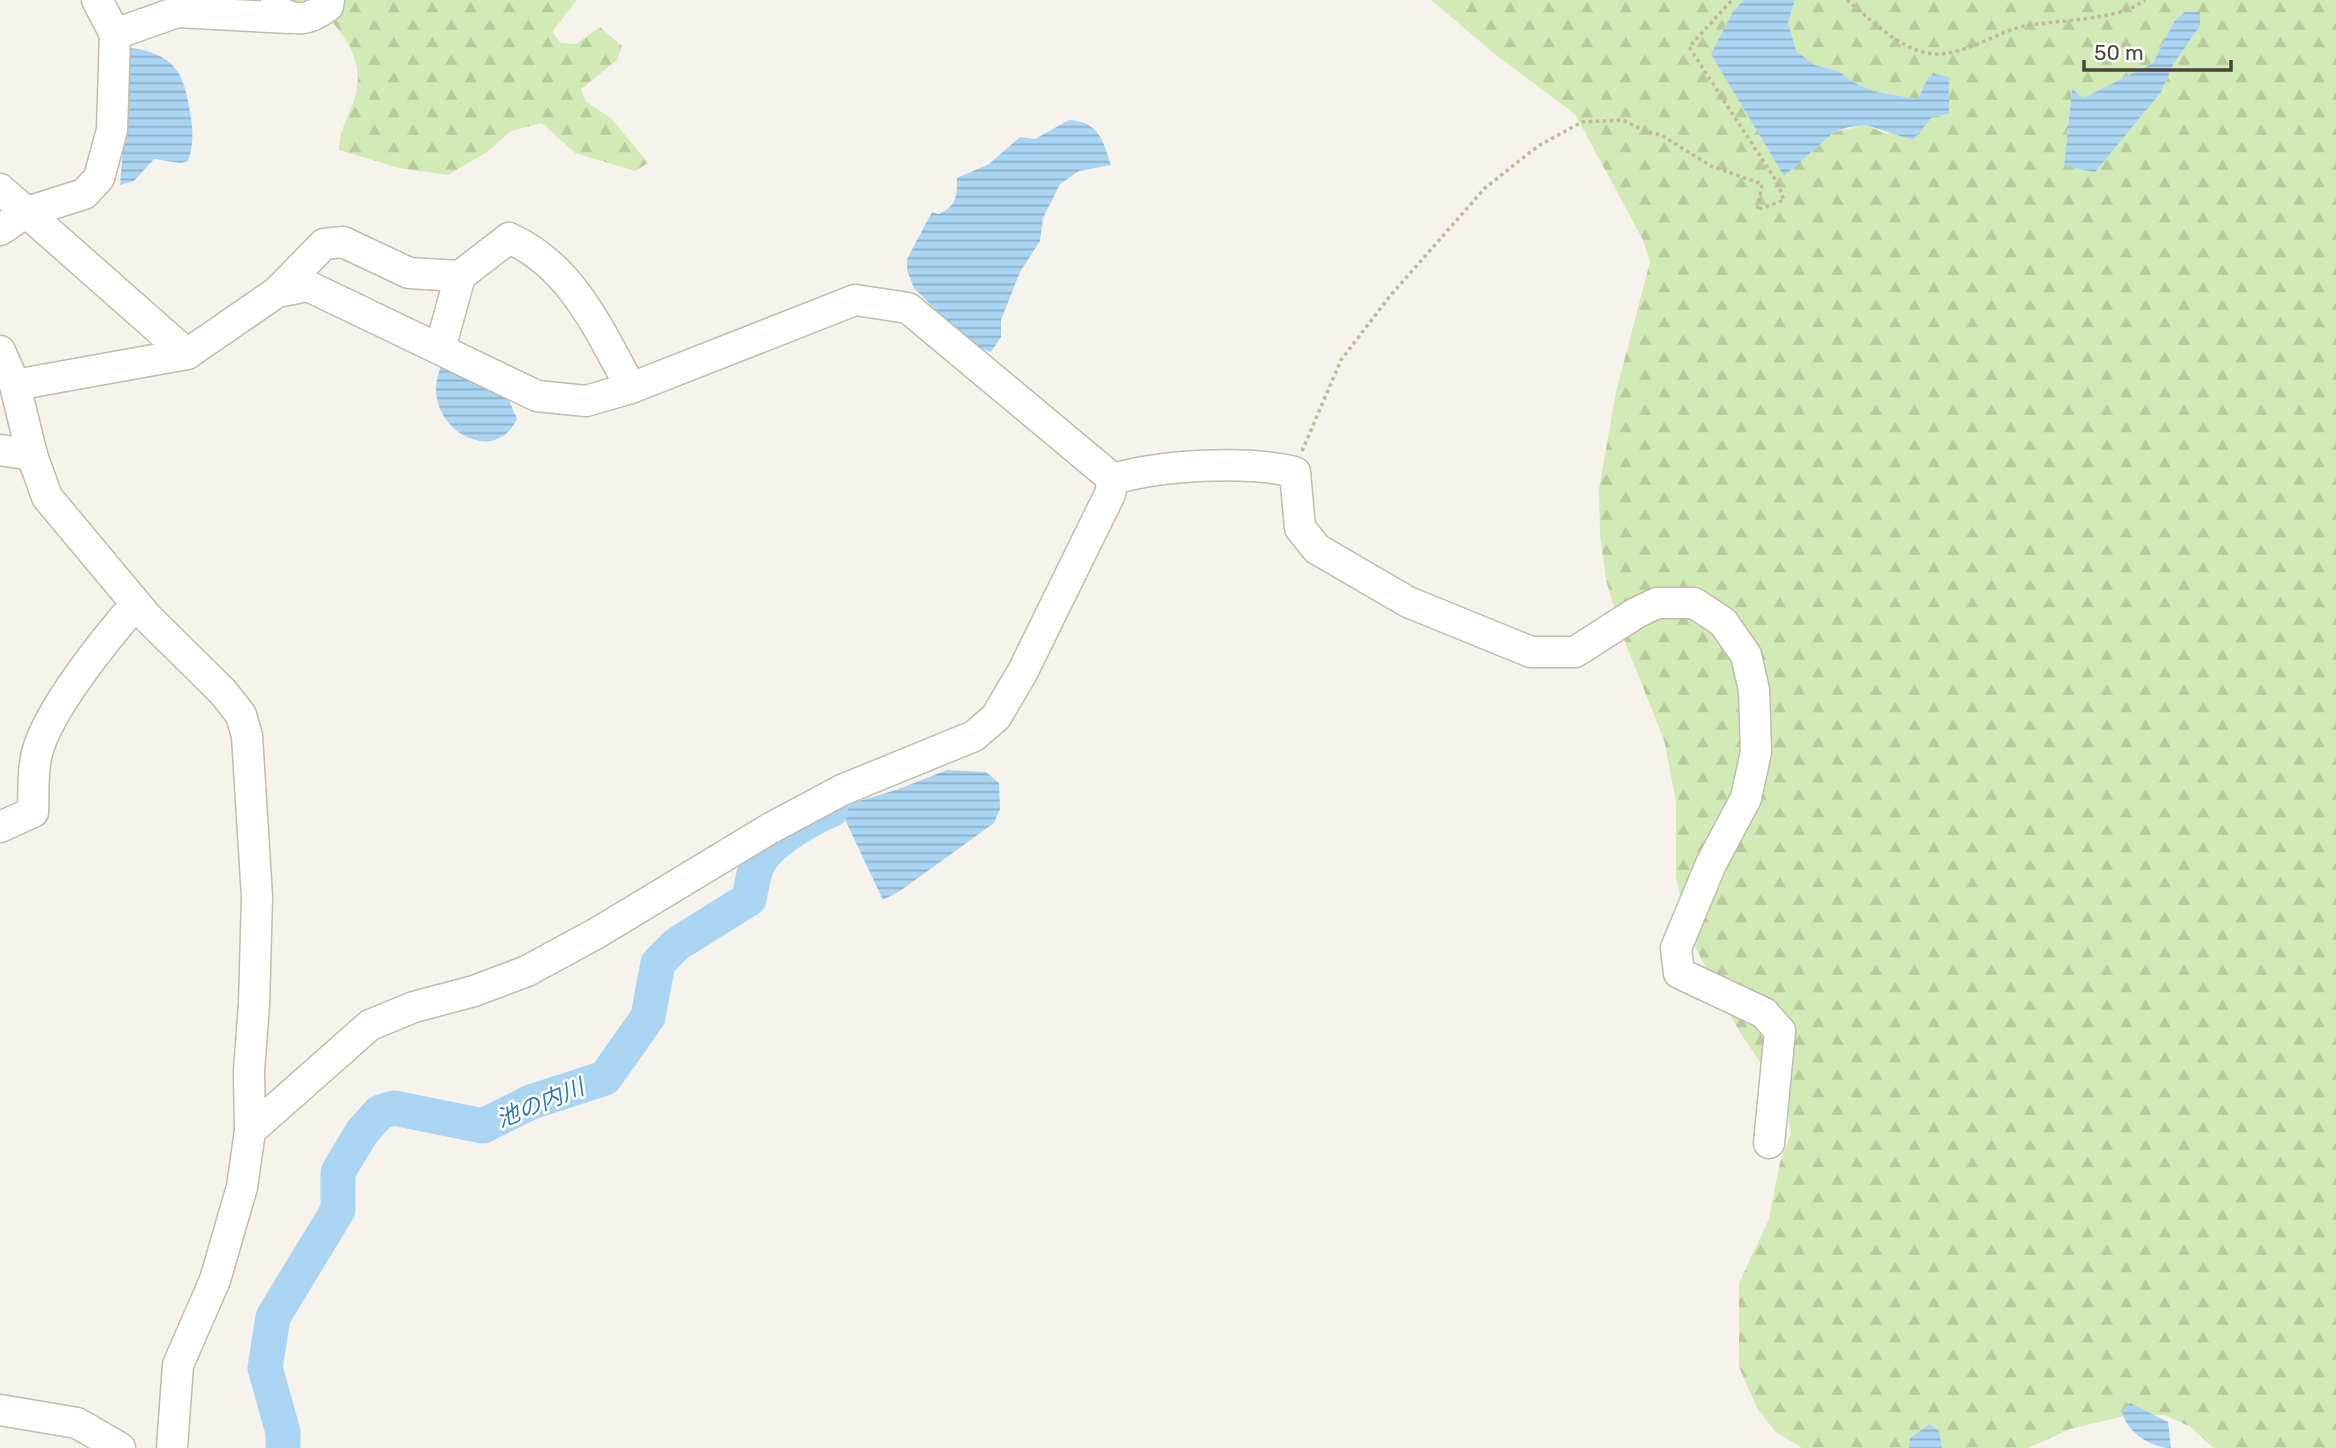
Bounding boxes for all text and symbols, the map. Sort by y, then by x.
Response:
scale bar [2084,28,2231,72]
text: 50 m [2094,40,2144,65]
water label: 池の内川 [492,1072,591,1133]

